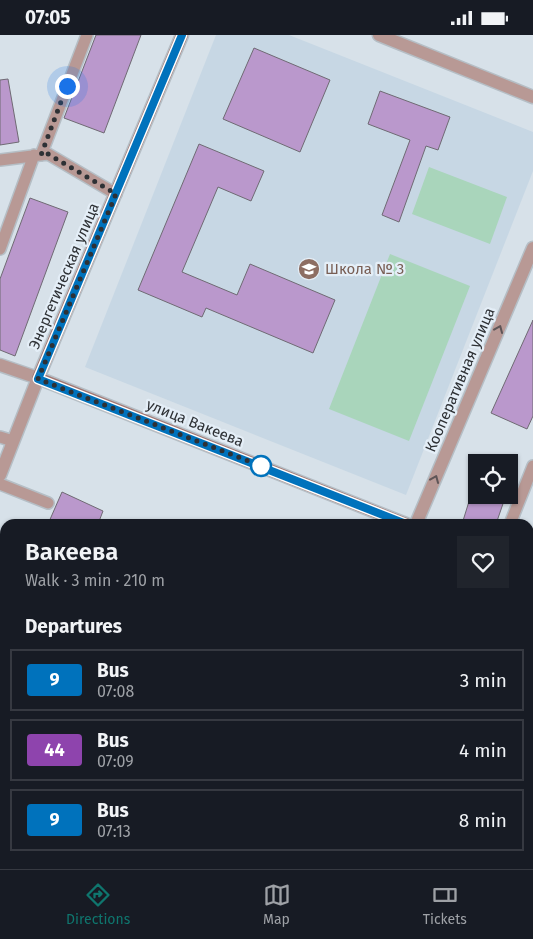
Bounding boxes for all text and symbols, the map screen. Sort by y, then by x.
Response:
text: 07:05 [25,6,71,29]
your location [55,74,80,99]
street label: Энергетическая улица [25,200,103,352]
school or university icon: Школа № 3 [297,257,321,281]
place label: Школа № 3 [325,260,404,278]
street label: Кооперативная улица [421,305,499,455]
one-way arrow [492,325,503,334]
street label: улица Вакеева [144,395,246,451]
map controls [468,454,518,504]
button: locate [468,454,518,504]
unlabelled marker [250,455,272,477]
one-way arrow [429,475,440,484]
button: heart [457,536,509,588]
text: Вакеева [25,538,118,566]
text: Walk · 3 min · 210 m [25,571,165,590]
text: Departures [25,615,122,638]
text: Bus [97,659,129,682]
text: 9 [49,669,60,691]
text: 3 min [460,669,507,692]
text: 07:08 [97,682,134,701]
text: Bus [97,729,129,752]
text: 44 [44,739,65,761]
text: 4 min [459,739,507,762]
text: 07:09 [97,752,134,771]
text: Bus [97,799,129,822]
text: 9 [49,809,60,831]
text: 8 min [459,809,507,832]
text: 07:13 [97,822,131,841]
tab: Directions [66,881,130,928]
tab: Map [263,881,291,928]
tab: Tickets [423,881,467,928]

